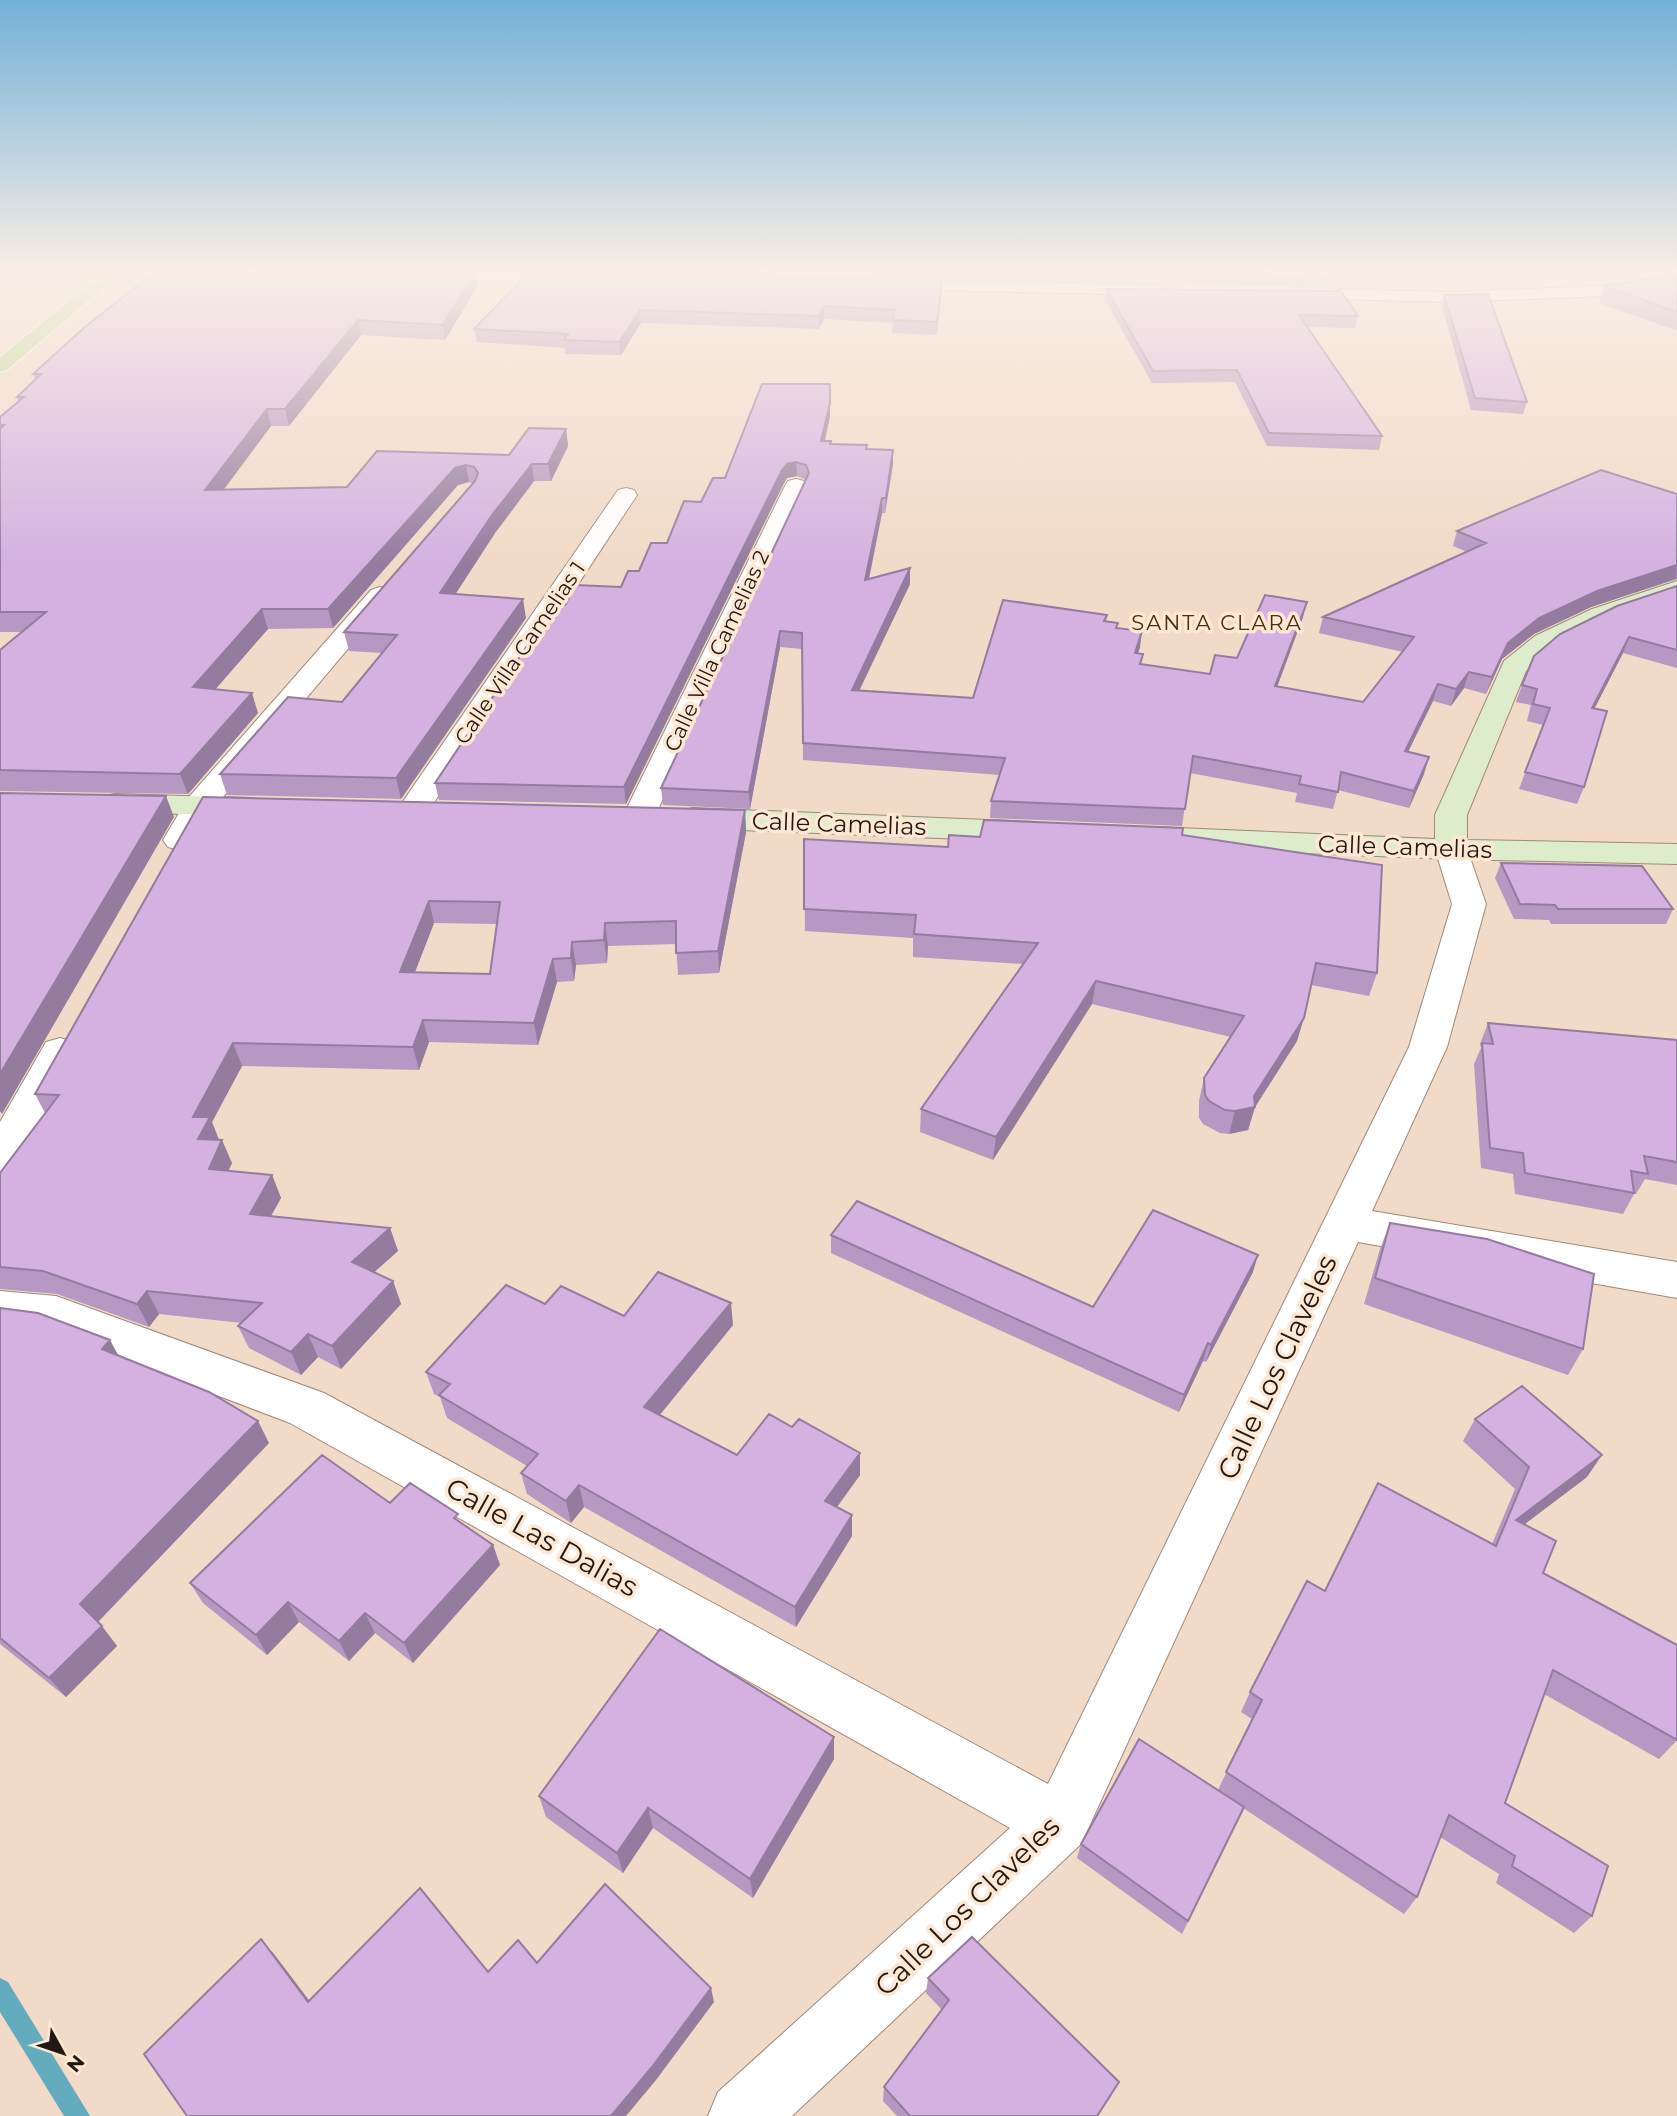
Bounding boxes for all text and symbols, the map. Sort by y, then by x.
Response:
street label: Calle Villa Camelias 2 [659,546,774,755]
street label: Calle Villa Camelias 1 [449,557,590,749]
district label: SANTA CLARA [1131,610,1303,635]
street label: Calle Camelias [751,806,927,841]
street label: Calle Camelias [1317,829,1493,864]
street label: Calle Los Claveles [1210,1249,1344,1485]
street label: Calle Las Dalias [440,1470,644,1604]
street label: Calle Los Claveles [868,1809,1066,2003]
north arrow [28,2018,98,2088]
text: N [62,2050,89,2077]

